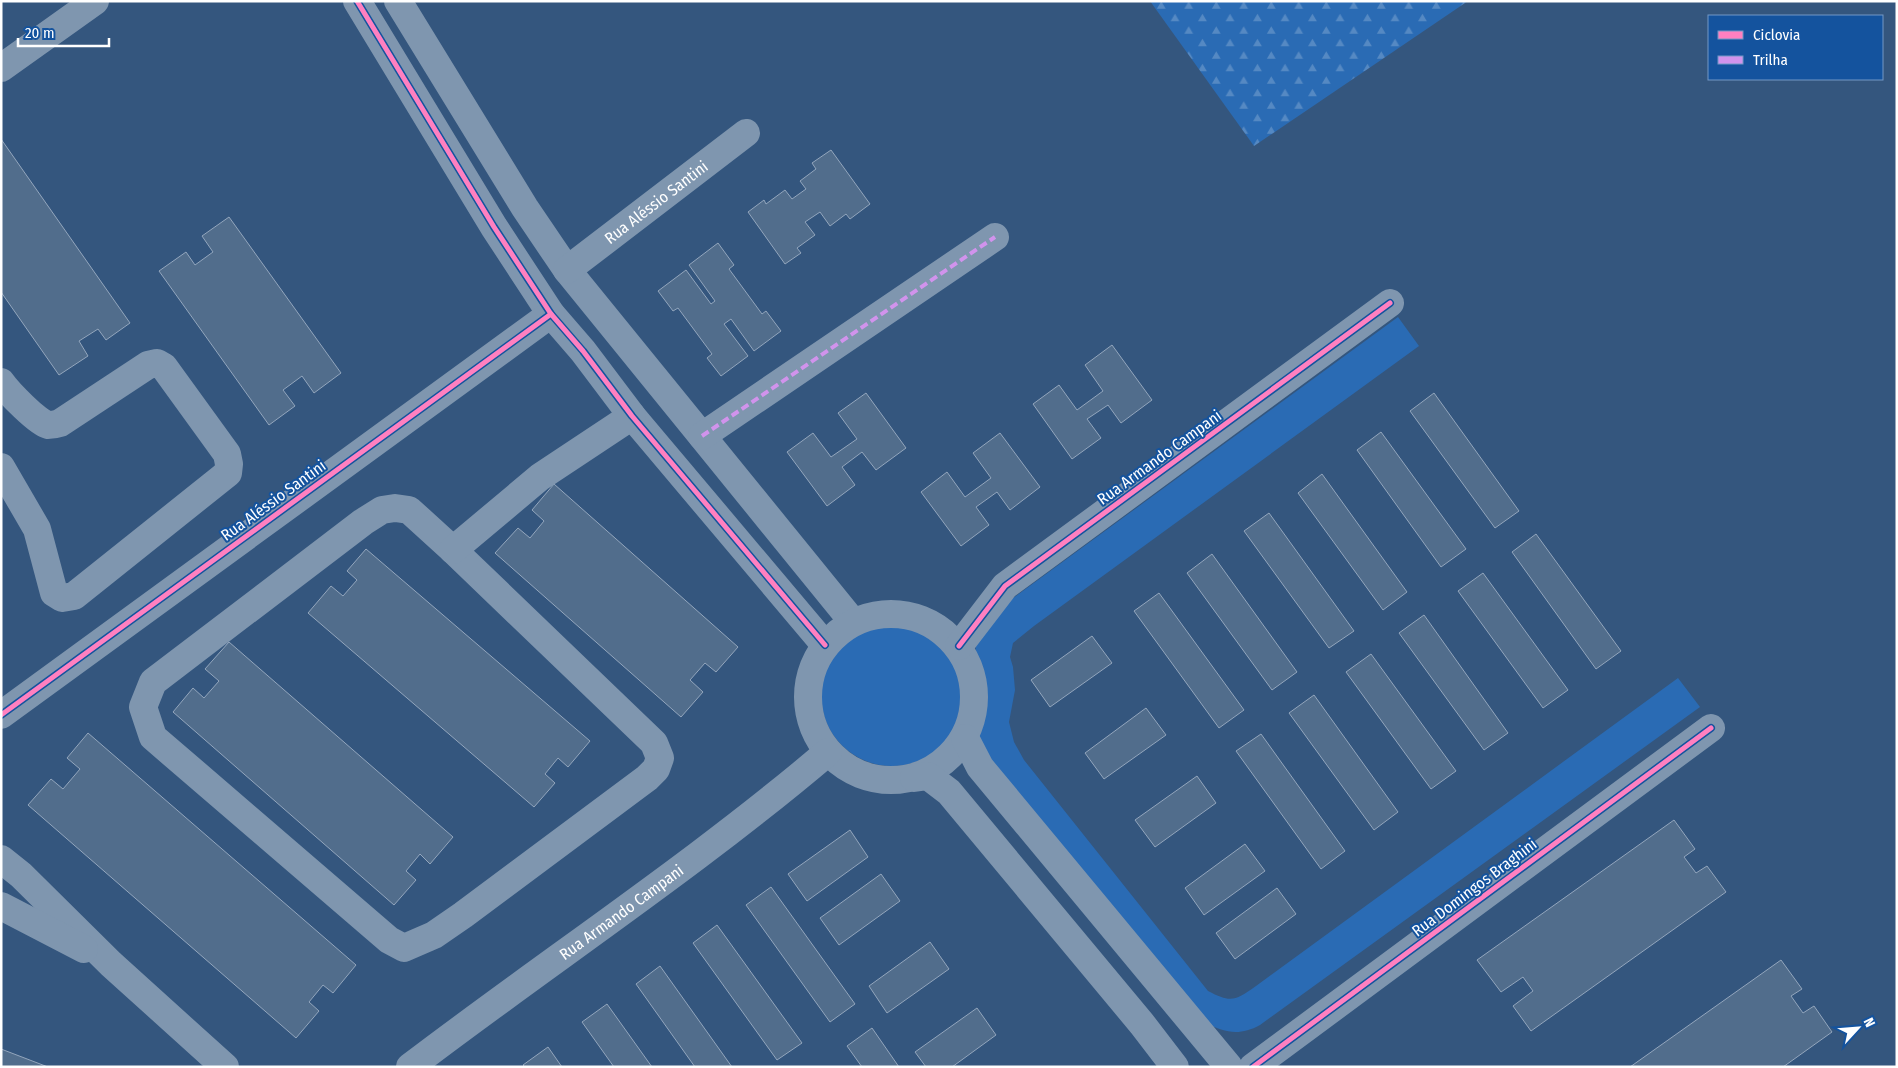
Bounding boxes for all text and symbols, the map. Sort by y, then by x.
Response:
scale bar [18,15,109,47]
legend [1708,15,1883,80]
text: 20 m [25,24,55,42]
text: Ciclovia [1753,26,1800,44]
text: Trilha [1753,51,1788,69]
street label: Rua Aléssio Santini [601,157,712,248]
street label: Rua Armando Campani [1094,406,1225,509]
street label: Rua Aléssio Santini [217,456,329,545]
street label: Rua Domingos Braghini [1408,834,1540,941]
street label: Rua Armando Campani [556,861,687,964]
north arrow [1833,1003,1883,1053]
text: N [1860,1015,1879,1030]

